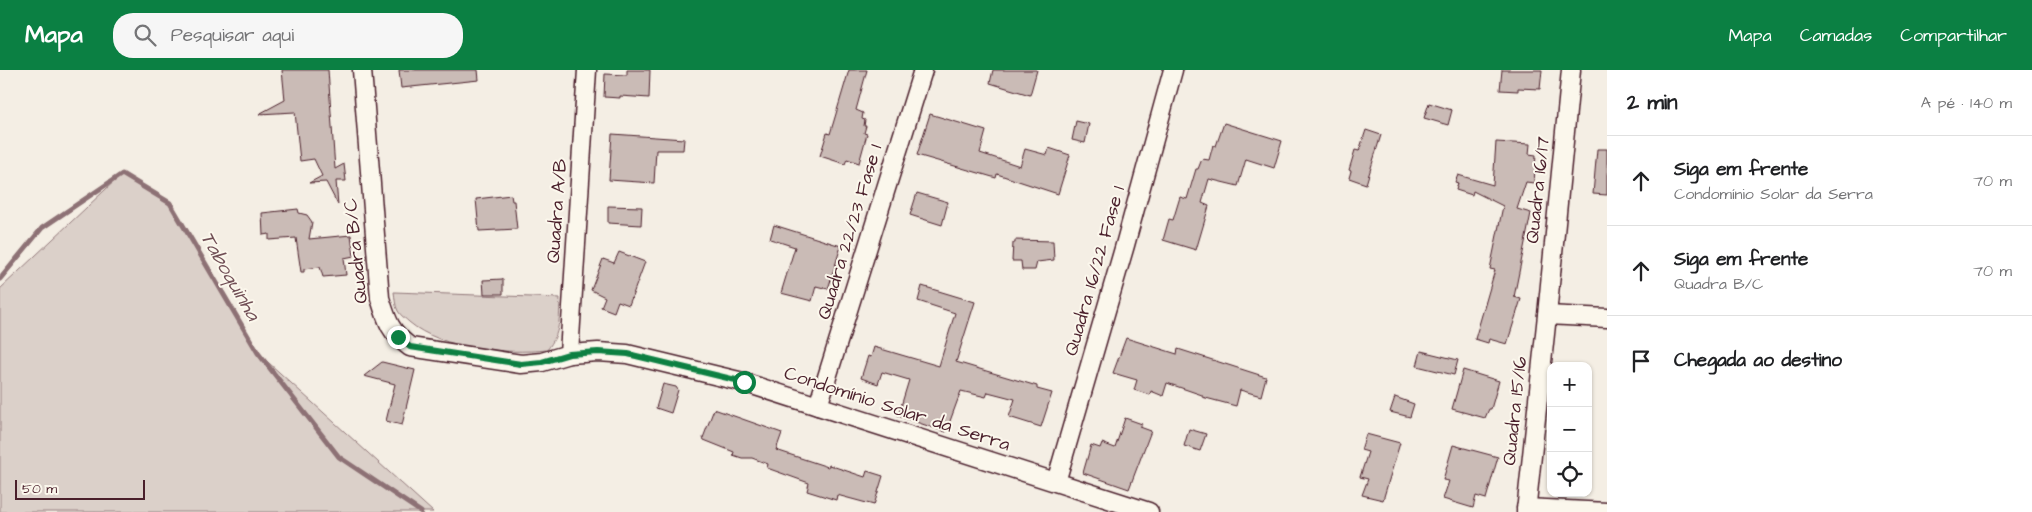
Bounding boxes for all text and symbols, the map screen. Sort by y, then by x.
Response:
search box [113,13,463,58]
text: Mapa [25,18,83,52]
icon: search [131,21,159,49]
text: Pesquisar aqui [171,22,294,49]
text: Mapa [1728,23,1772,48]
text: Camadas [1800,23,1872,48]
text: Compartilhar [1900,23,2007,48]
text: 2 min [1627,88,1677,117]
text: A pé · 140 m [1921,92,2012,114]
street label: Quadra 16/17 [1519,135,1557,245]
street label: Quadra 22/23 Fase 1 [811,141,890,323]
text: Siga em frente [1674,156,1808,183]
street label: Quadra A/B [540,157,574,264]
icon: ahead [1627,167,1655,195]
text: 70 m [1973,170,2012,192]
street label: Quadra 16/22 Fase 1 [1058,182,1132,359]
text: Condomínio Solar da Serra [1674,183,1873,205]
street label: Quadra B/C [337,196,375,305]
water label: Taboquinha [193,226,267,326]
text: Siga em frente [1674,246,1808,273]
icon: ahead [1627,257,1655,285]
text: 70 m [1973,260,2012,282]
text: Quadra B/C [1674,273,1763,295]
route end [387,326,410,349]
icon: arrive [1627,347,1655,375]
text: Chegada ao destino [1674,347,1842,374]
street label: Quadra 15/16 [1496,355,1534,467]
street label: Condomínio Solar da Serra [781,360,1014,458]
map controls [1547,362,1592,497]
button: + [1547,362,1592,407]
route start [733,371,756,394]
button: − [1547,407,1592,452]
button: locate [1547,452,1592,497]
scale bar [15,477,145,500]
text: 50 m [22,479,57,499]

